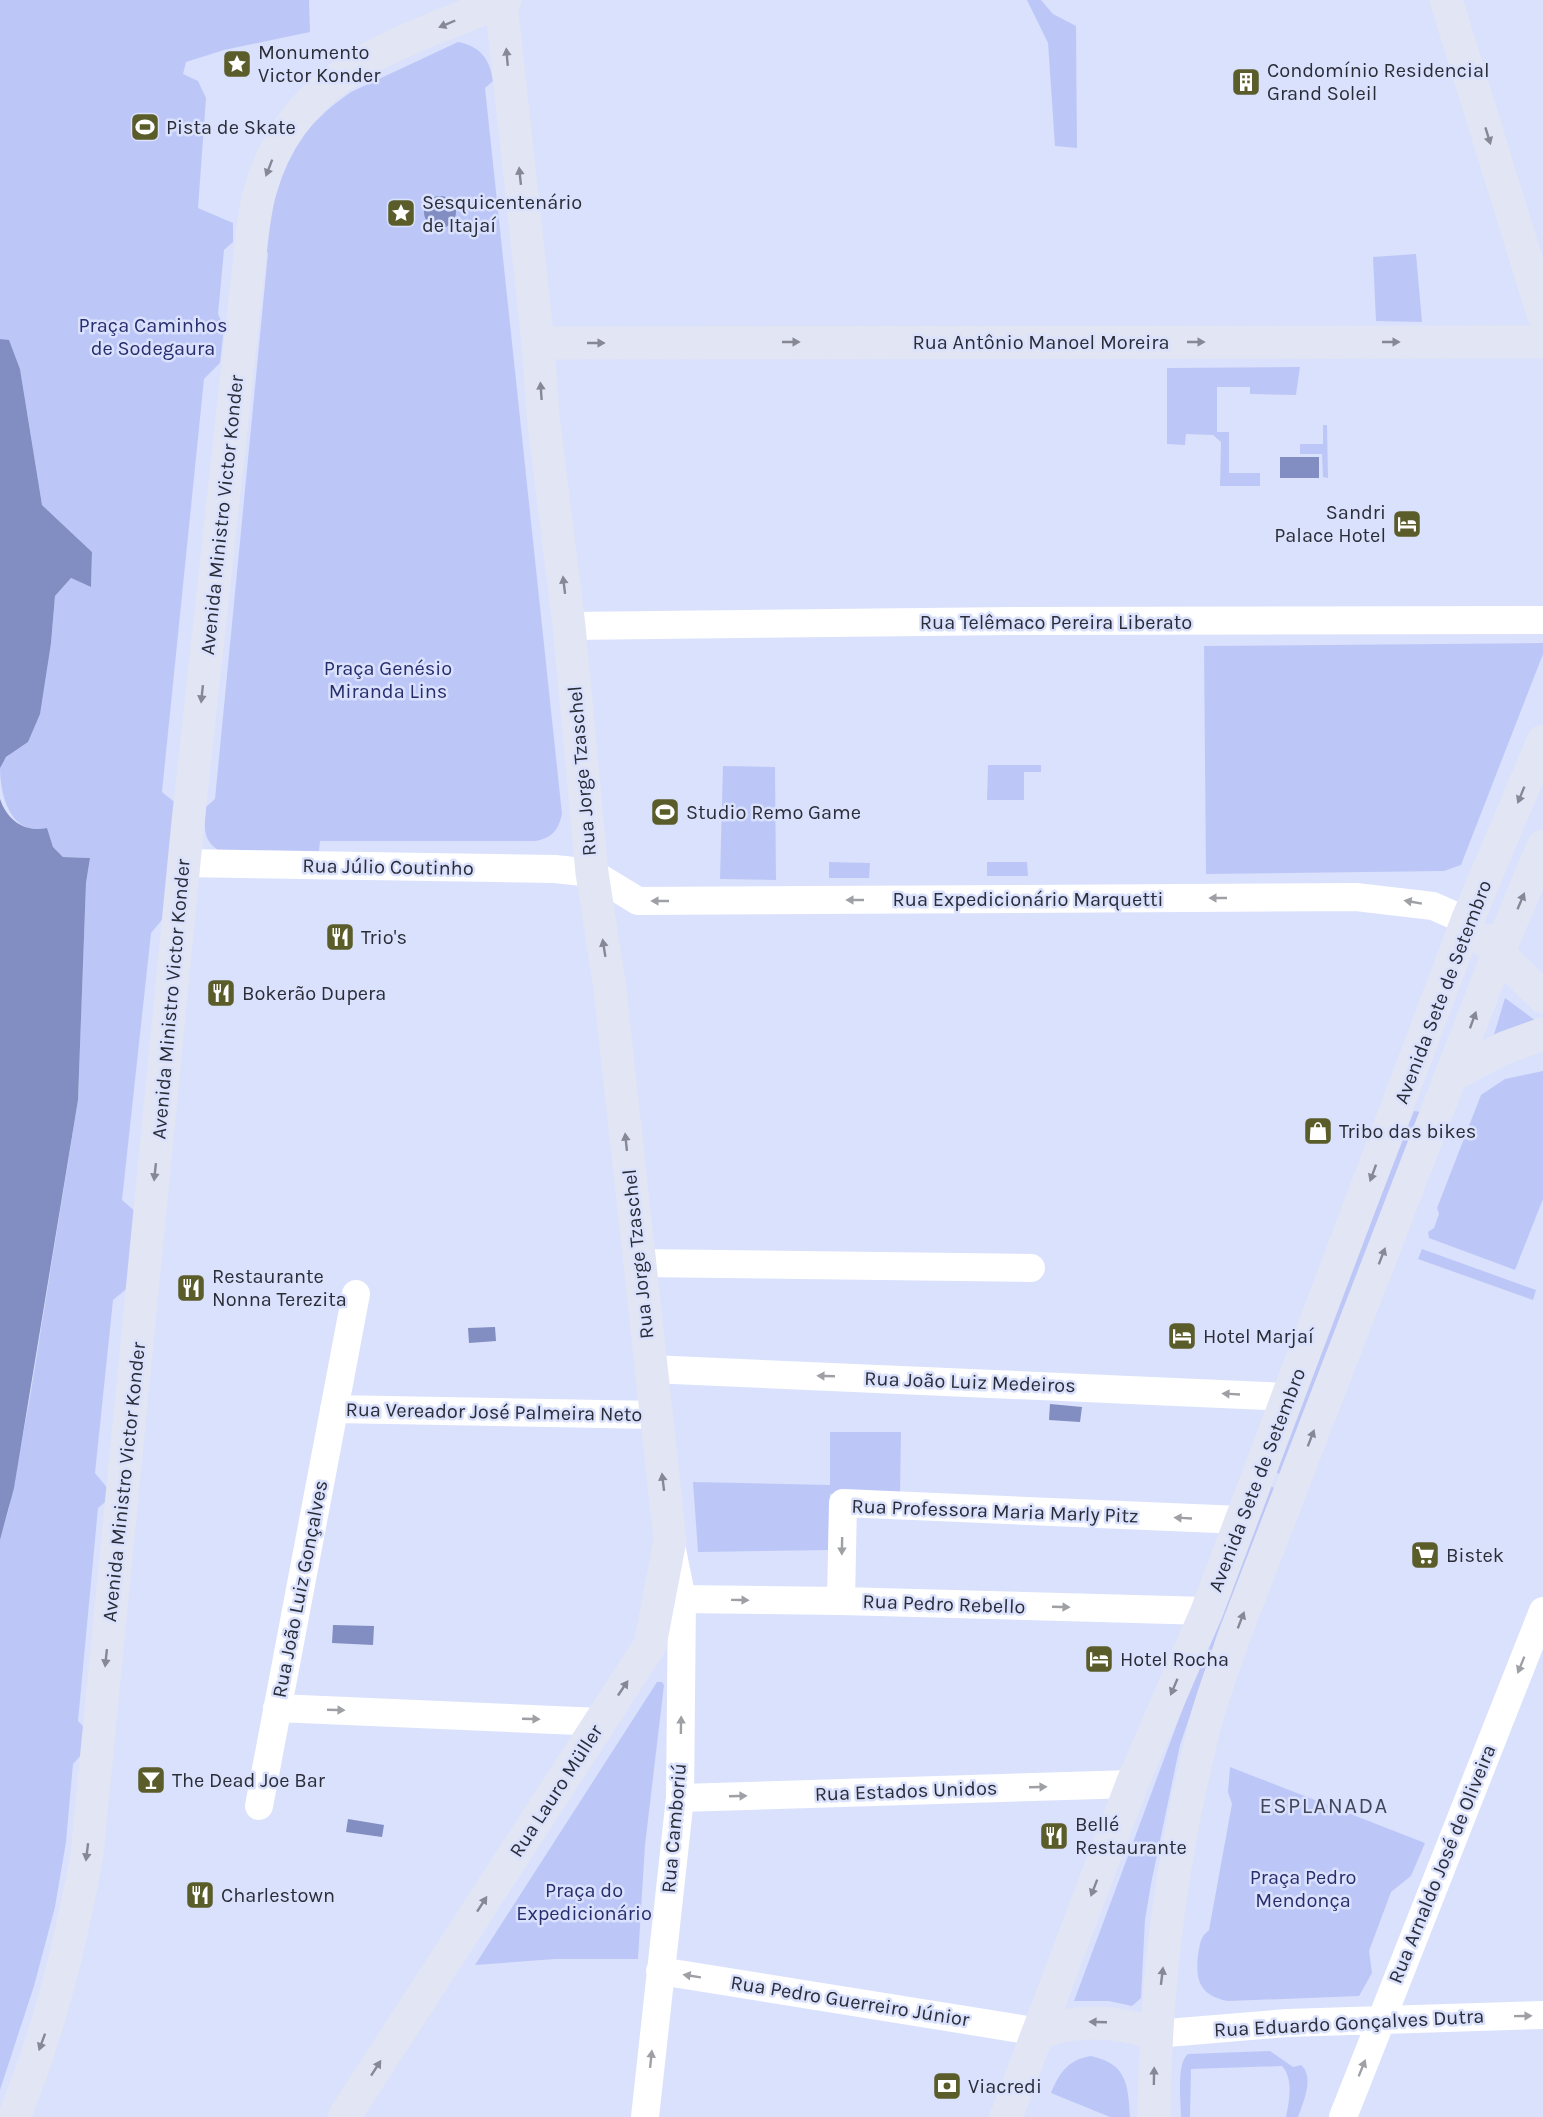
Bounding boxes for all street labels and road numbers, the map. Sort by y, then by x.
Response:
street label: Rua Antônio Manoel Moreira [913,331,1169,354]
street label: Avenida Ministro Victor Konder [196,373,248,656]
street label: Rua Telêmaco Pereira Liberato [920,611,1192,634]
street label: Rua Jorge Tzaschel [563,685,601,857]
street label: Rua Júlio Coutinho [302,854,474,880]
street label: Avenida Ministro Victor Konder [147,857,195,1140]
street label: Avenida Sete de Setembro [1390,877,1496,1107]
street label: Rua Expedicionário Marquetti [893,888,1163,911]
street label: Rua Jorge Tzaschel [618,1168,658,1340]
street label: Avenida Ministro Victor Konder [98,1340,150,1623]
street label: Avenida Sete de Setembro [1204,1365,1310,1595]
street label: Rua João Luiz Medeiros [864,1367,1076,1397]
street label: Rua Vereador José Palmeira Neto [345,1398,643,1426]
street label: Rua João Luiz Gonçalves [268,1478,332,1700]
street label: Rua Professora Maria Marly Pitz [851,1494,1139,1528]
street label: Rua Pedro Rebello [862,1590,1026,1618]
street label: Rua Lauro Müller [505,1720,608,1862]
street label: Rua Arnaldo José de Oliveira [1383,1741,1501,1987]
street label: Rua Camboriú [657,1762,691,1894]
street label: Rua Estados Unidos [814,1776,998,1806]
street label: Rua Pedro Guerreiro Júnior [729,1971,972,2031]
street label: Rua Eduardo Gonçalves Dutra [1213,2004,1485,2042]

